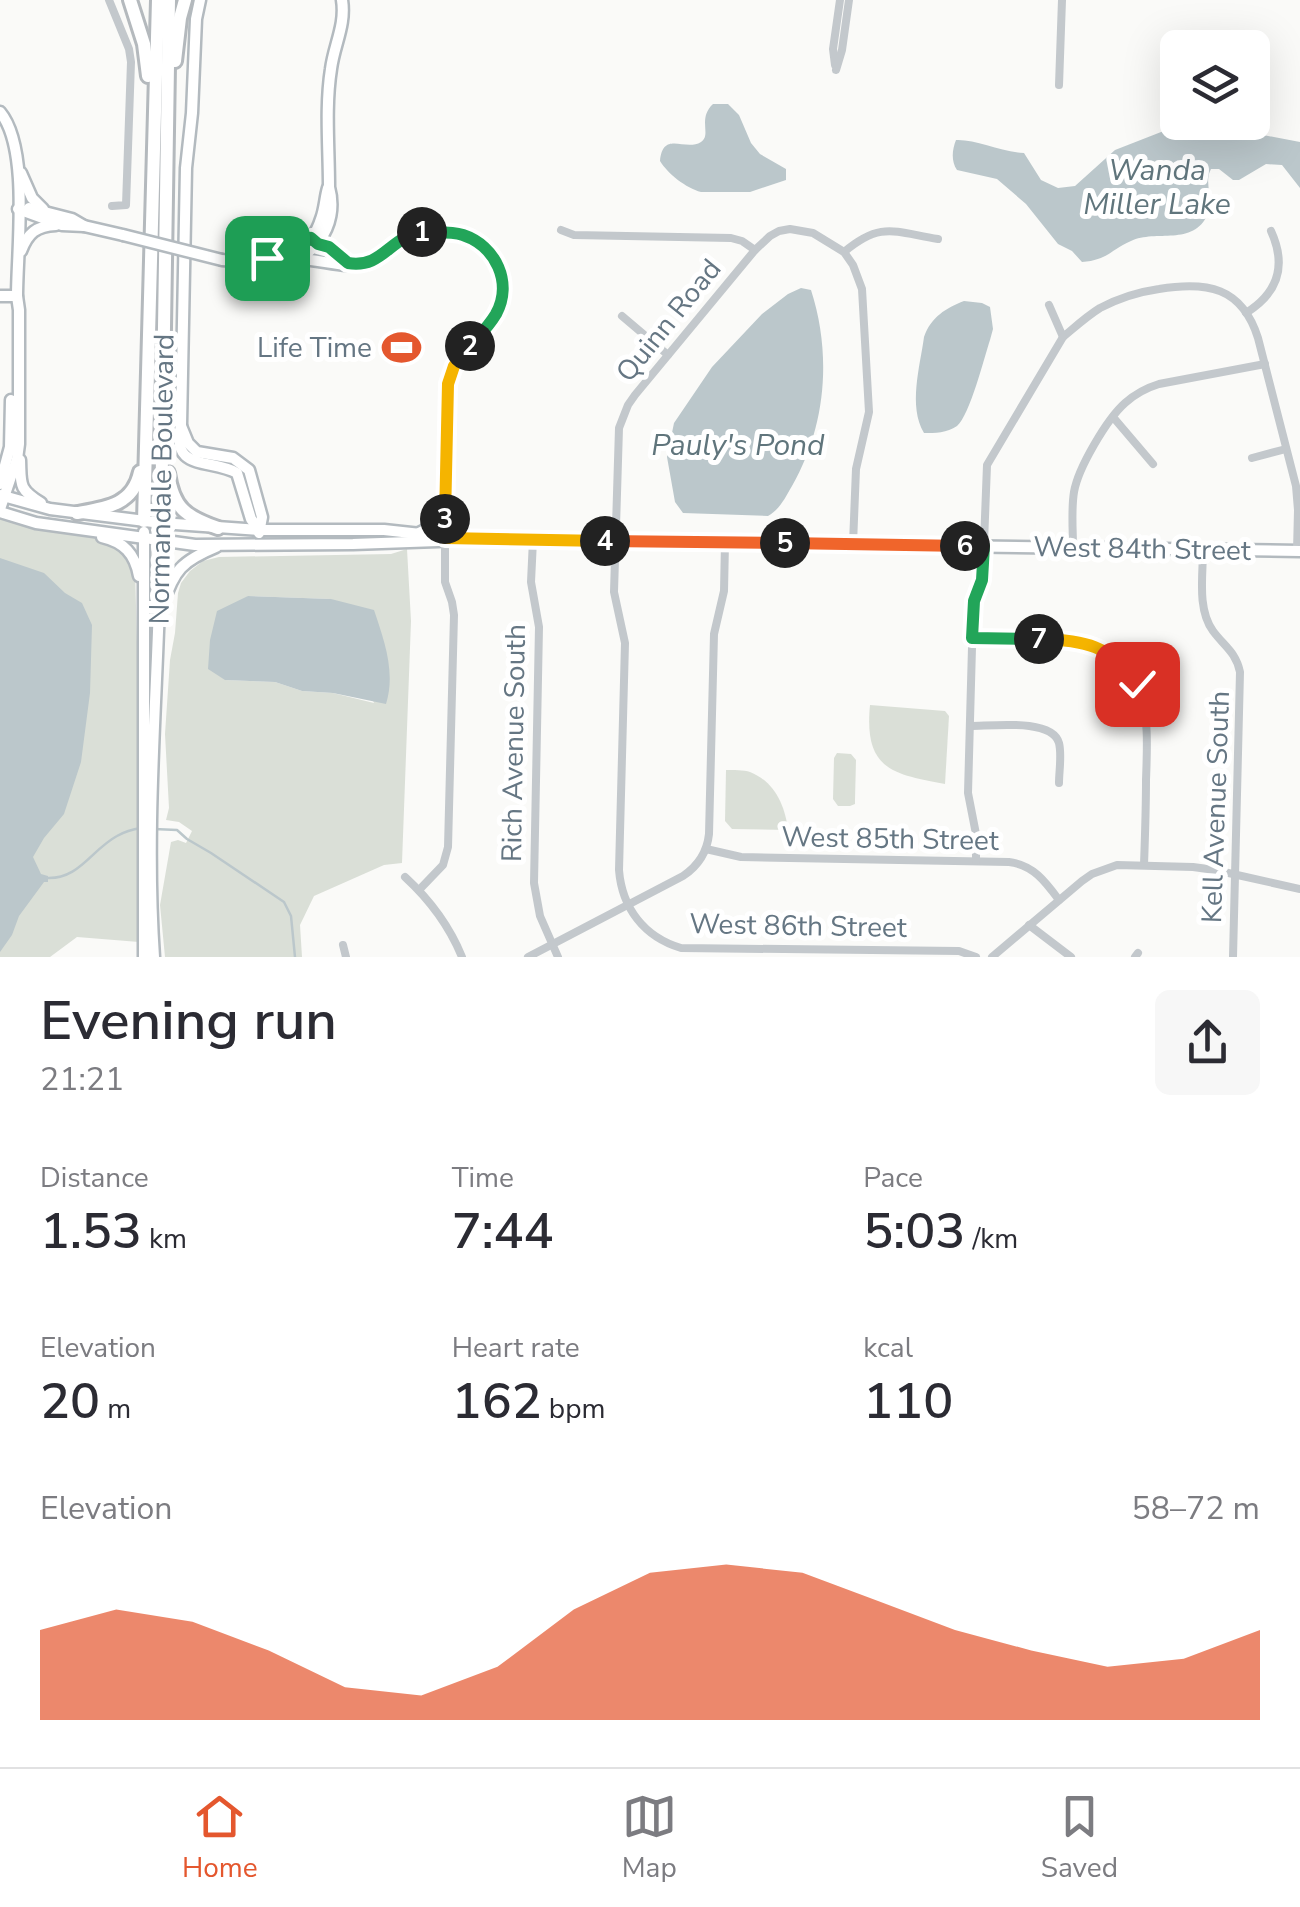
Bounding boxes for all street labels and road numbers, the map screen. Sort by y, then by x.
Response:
street label: Quinn Road [607,251,730,390]
street label: Normandale Boulevard [140,333,184,625]
street label: West 84th Street [1033,528,1251,570]
street label: Rich Avenue South [493,624,535,862]
street label: Kell Avenue South [1193,690,1239,924]
street label: West 85th Street [781,818,999,860]
street label: West 86th Street [689,905,907,947]

